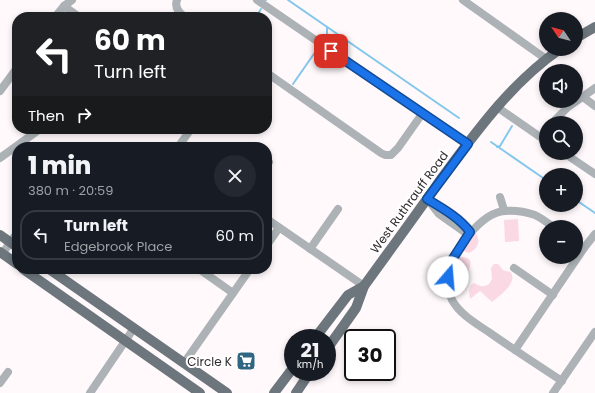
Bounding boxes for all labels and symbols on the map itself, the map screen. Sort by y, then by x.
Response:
north arrow [539,12,583,56]
pin [314,34,348,68]
street label: West Ruthrauff Road [366,147,452,257]
position arrow [427,256,469,298]
speed limit sign: 30 [344,329,396,381]
supermarket icon: Circle K [235,350,257,372]
place label: Circle K [187,353,232,370]

